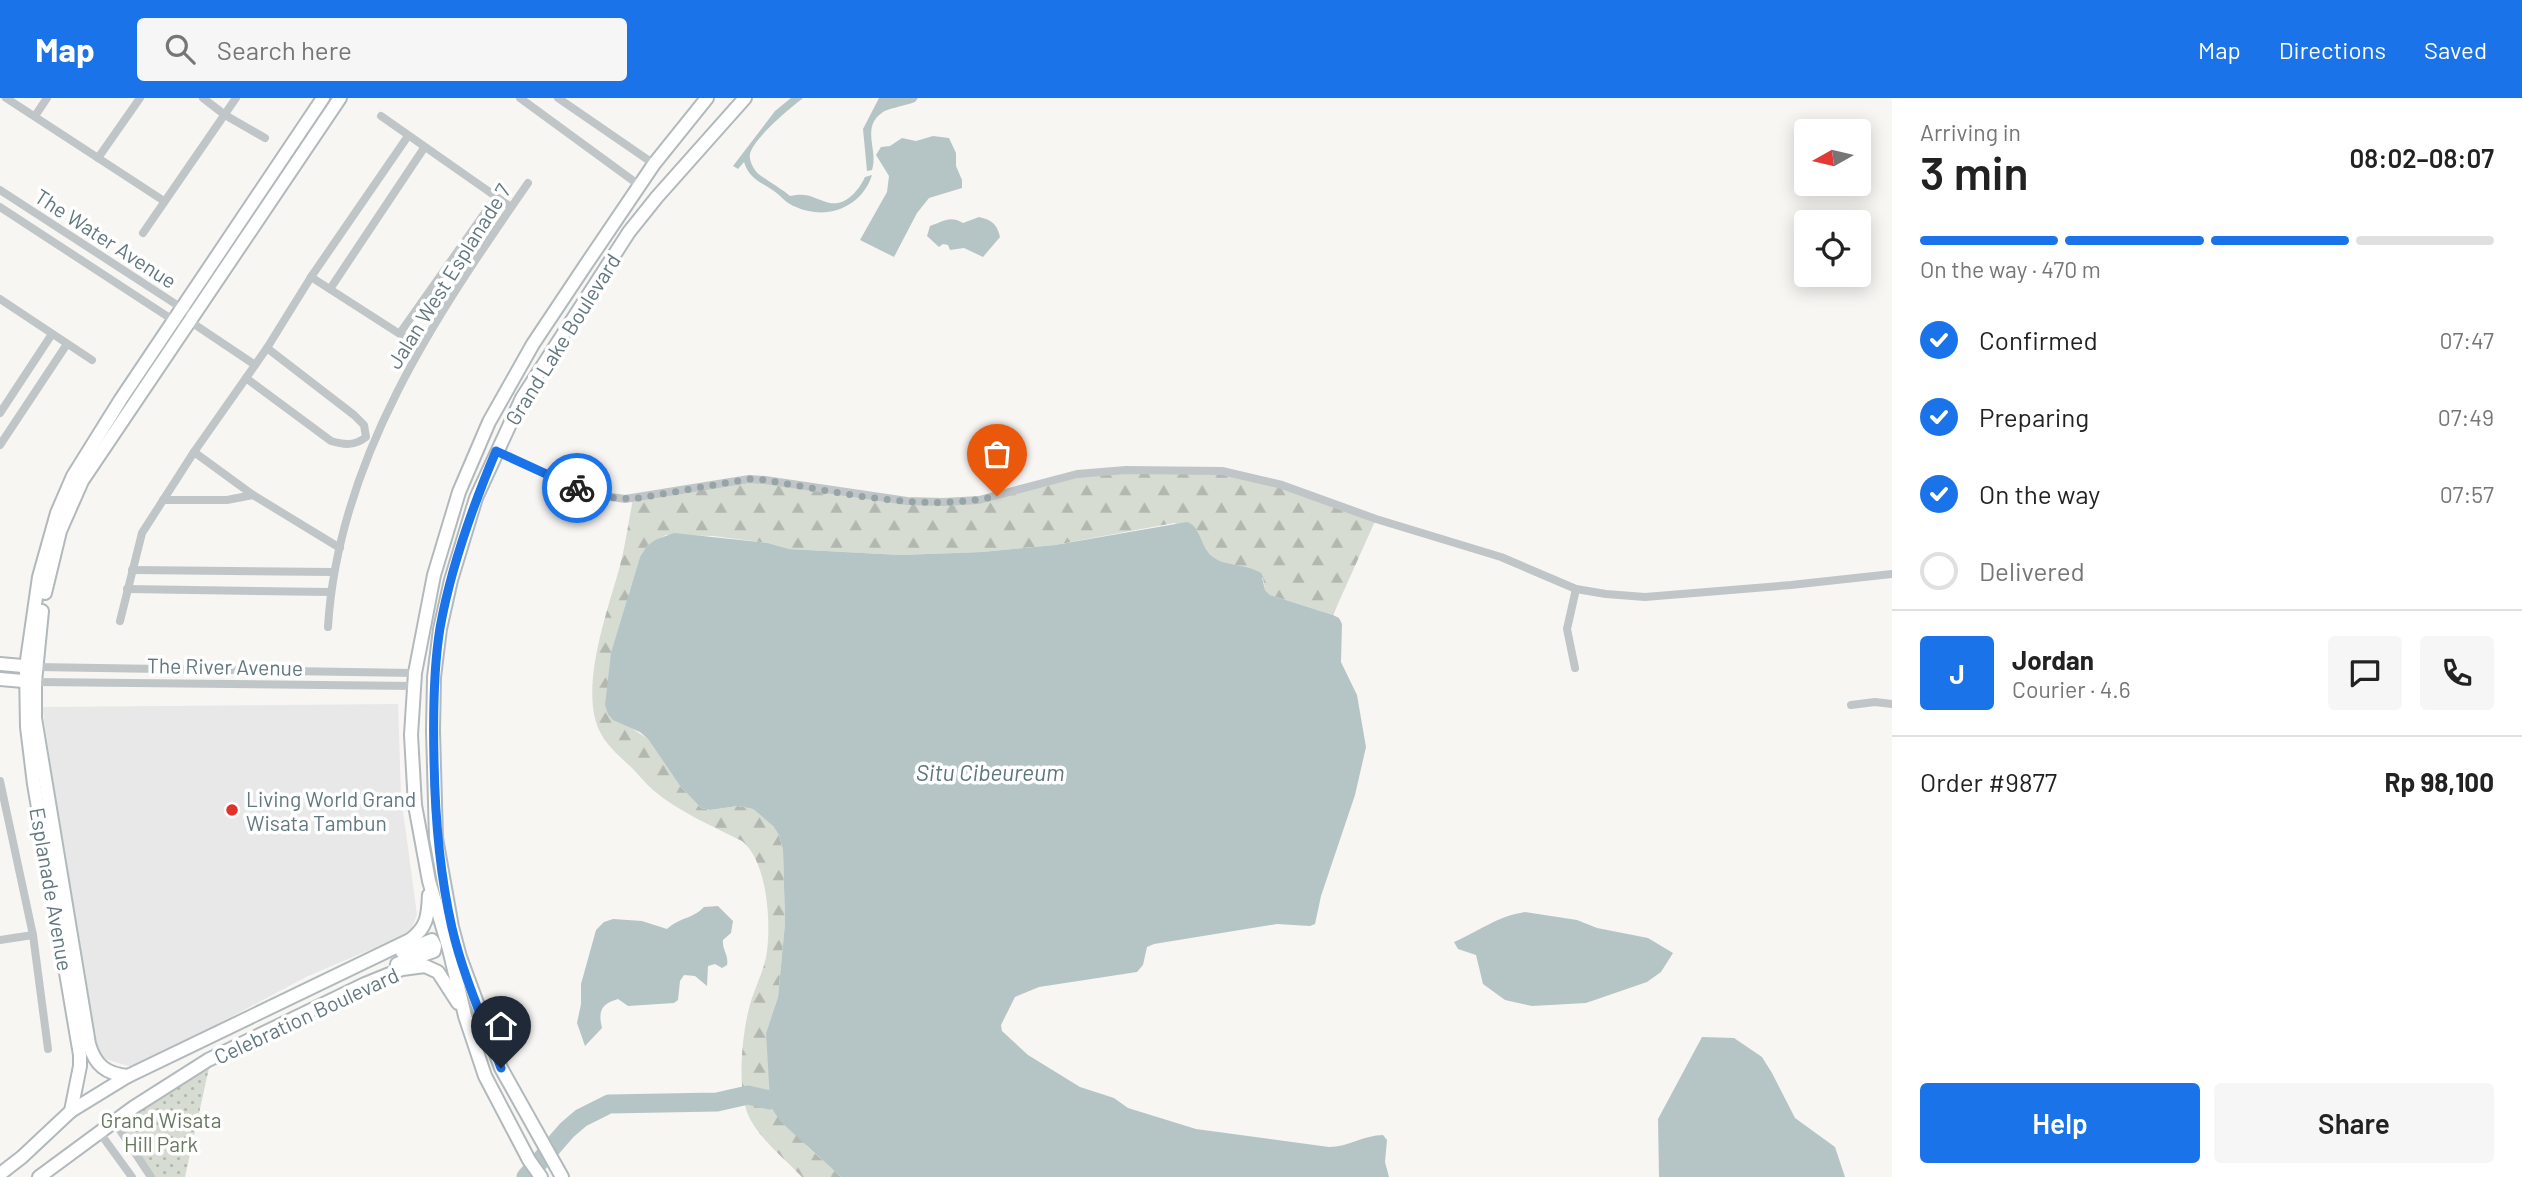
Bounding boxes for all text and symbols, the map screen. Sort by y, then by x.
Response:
search box [137,18,627,81]
text: Map [35,29,95,69]
icon: search [161,30,199,68]
text: Search here [217,34,352,65]
text: Map [2198,35,2241,64]
text: Directions [2279,35,2386,64]
text: Saved [2424,35,2487,64]
text: Arriving in [1920,118,2021,146]
north arrow [1794,119,1871,196]
map controls [1794,119,1871,287]
text: 08:02–08:07 [2350,142,2494,173]
text: 3 min [1920,144,2029,199]
street label: Jalan West Esplanade 7 [381,179,515,373]
street label: The Water Avenue [31,183,181,293]
button: locate [1794,210,1871,287]
street label: Grand Lake Boulevard [499,249,625,429]
text: On the way · 470 m [1920,255,2101,283]
icon: check [1920,321,1958,359]
text: Confirmed [1979,324,2098,355]
text: 07:47 [2439,326,2494,354]
icon: check [1920,398,1958,436]
text: Preparing [1979,401,2089,432]
text: 07:49 [2438,403,2494,431]
pin [967,424,1027,496]
icon: bag [978,435,1016,473]
courier [542,453,612,523]
icon: bike [558,469,596,507]
icon: check [1920,475,1958,513]
text: On the way [1979,478,2100,509]
text: 07:57 [2440,480,2494,508]
text: Delivered [1979,555,2085,586]
button: chat [2328,636,2402,710]
button: phone [2420,636,2494,710]
text: Jordan [2012,644,2094,675]
street label: The River Avenue [147,652,303,680]
text: J [1949,658,1965,689]
text: Courier · 4.6 [2012,675,2131,703]
water label: Situ Cibeureum [916,758,1064,786]
text: Order #9877 [1920,766,2057,797]
text: Rp 98,100 [2384,766,2494,797]
place label: Living World Grand Wisata Tambun [246,786,416,835]
marker: Living World Grand Wisata Tambun [224,802,240,818]
street label: Esplanade Avenue [25,805,79,973]
street label: Celebration Boulevard [210,961,402,1069]
pin [471,996,531,1068]
icon: home [482,1007,520,1045]
button: Help [1920,1083,2200,1163]
button: Share [2214,1083,2494,1163]
park label: Grand Wisata Hill Park [101,1107,221,1156]

